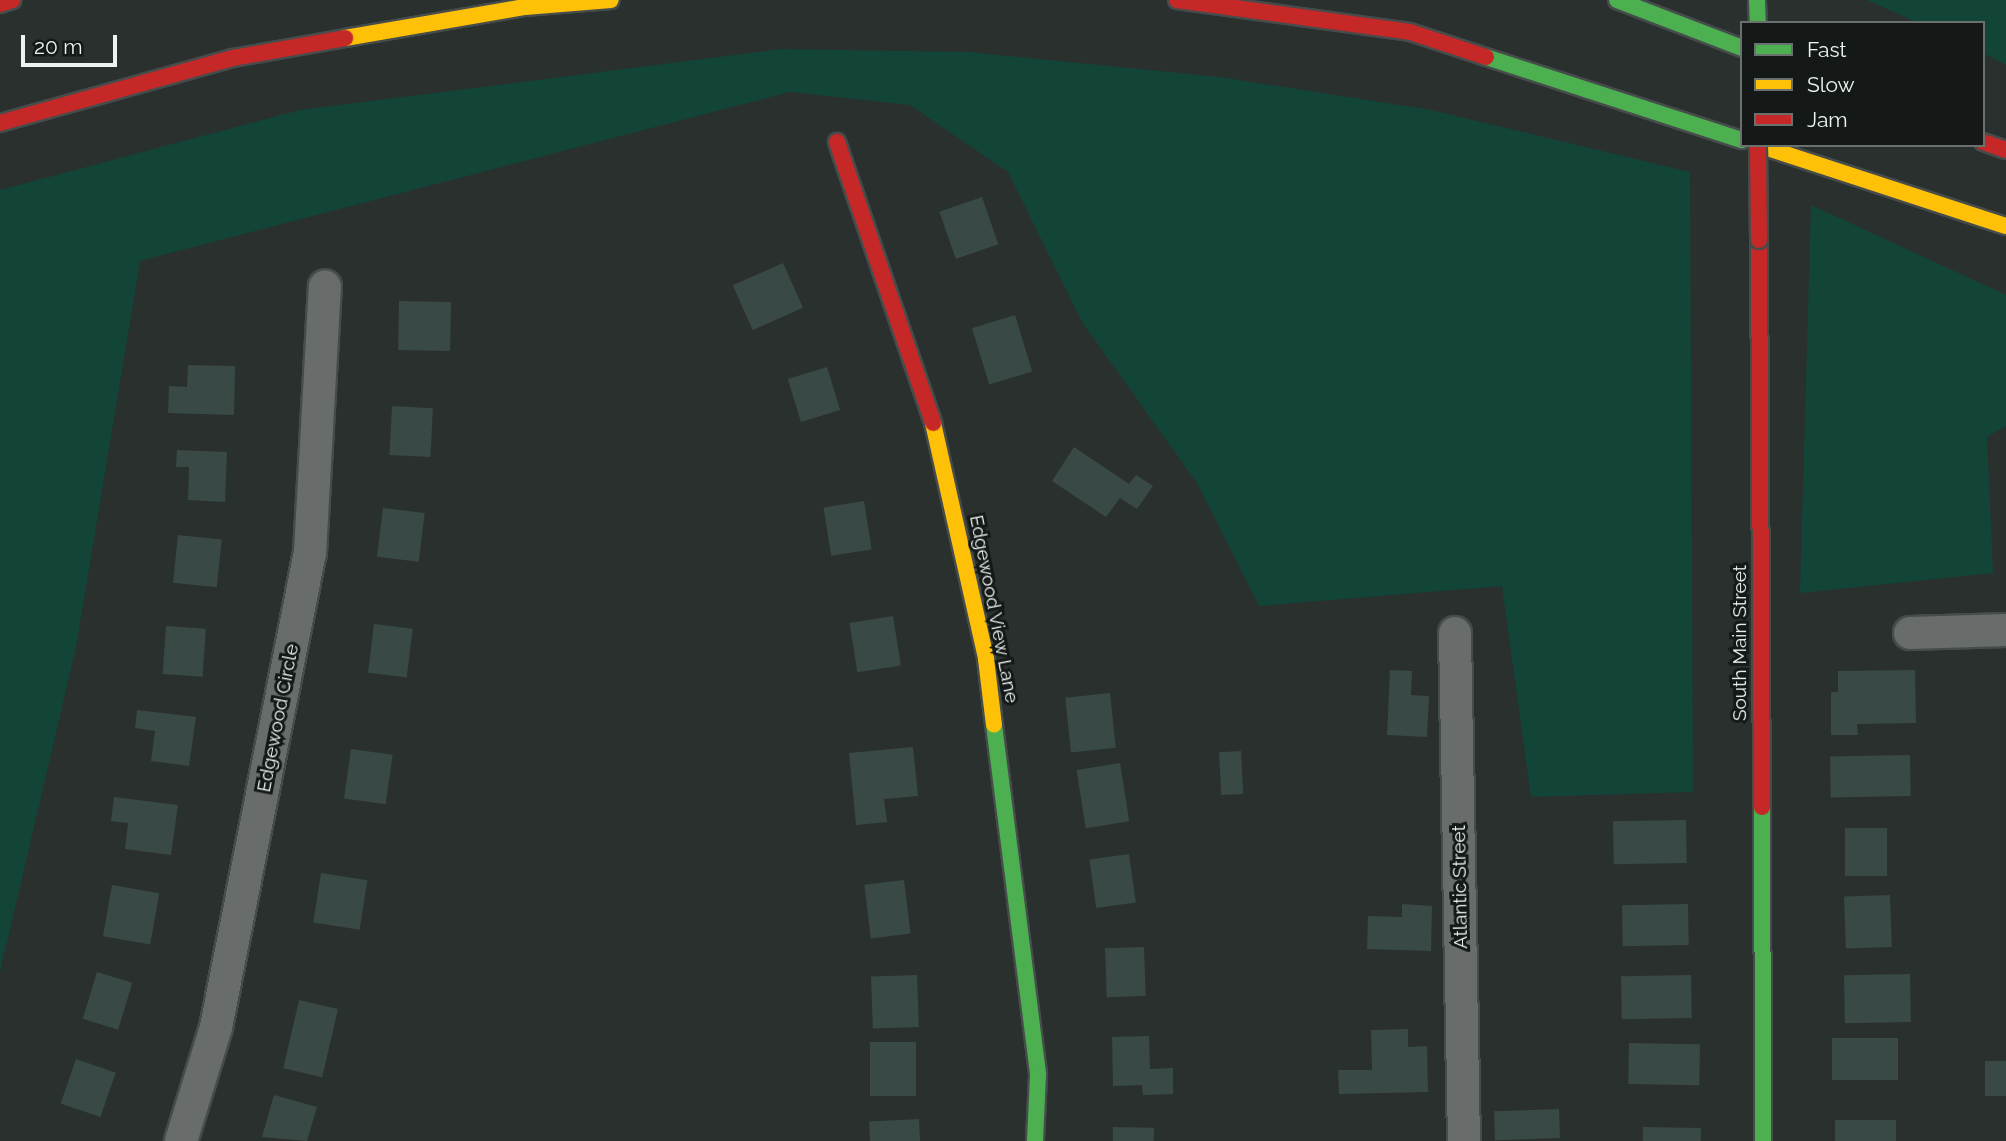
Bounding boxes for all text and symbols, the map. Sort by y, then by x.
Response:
scale bar [24,21,121,65]
legend [1740,21,1985,147]
text: 20 m [34,34,82,59]
text: Fast [1807,37,1847,62]
text: Slow [1807,72,1855,97]
text: Jam [1807,107,1848,132]
street label: Edgewood View Lane [964,513,1024,705]
street label: South Main Street [1729,565,1751,721]
street label: Edgewood Circle [252,642,304,794]
street label: Atlantic Street [1448,825,1472,949]

